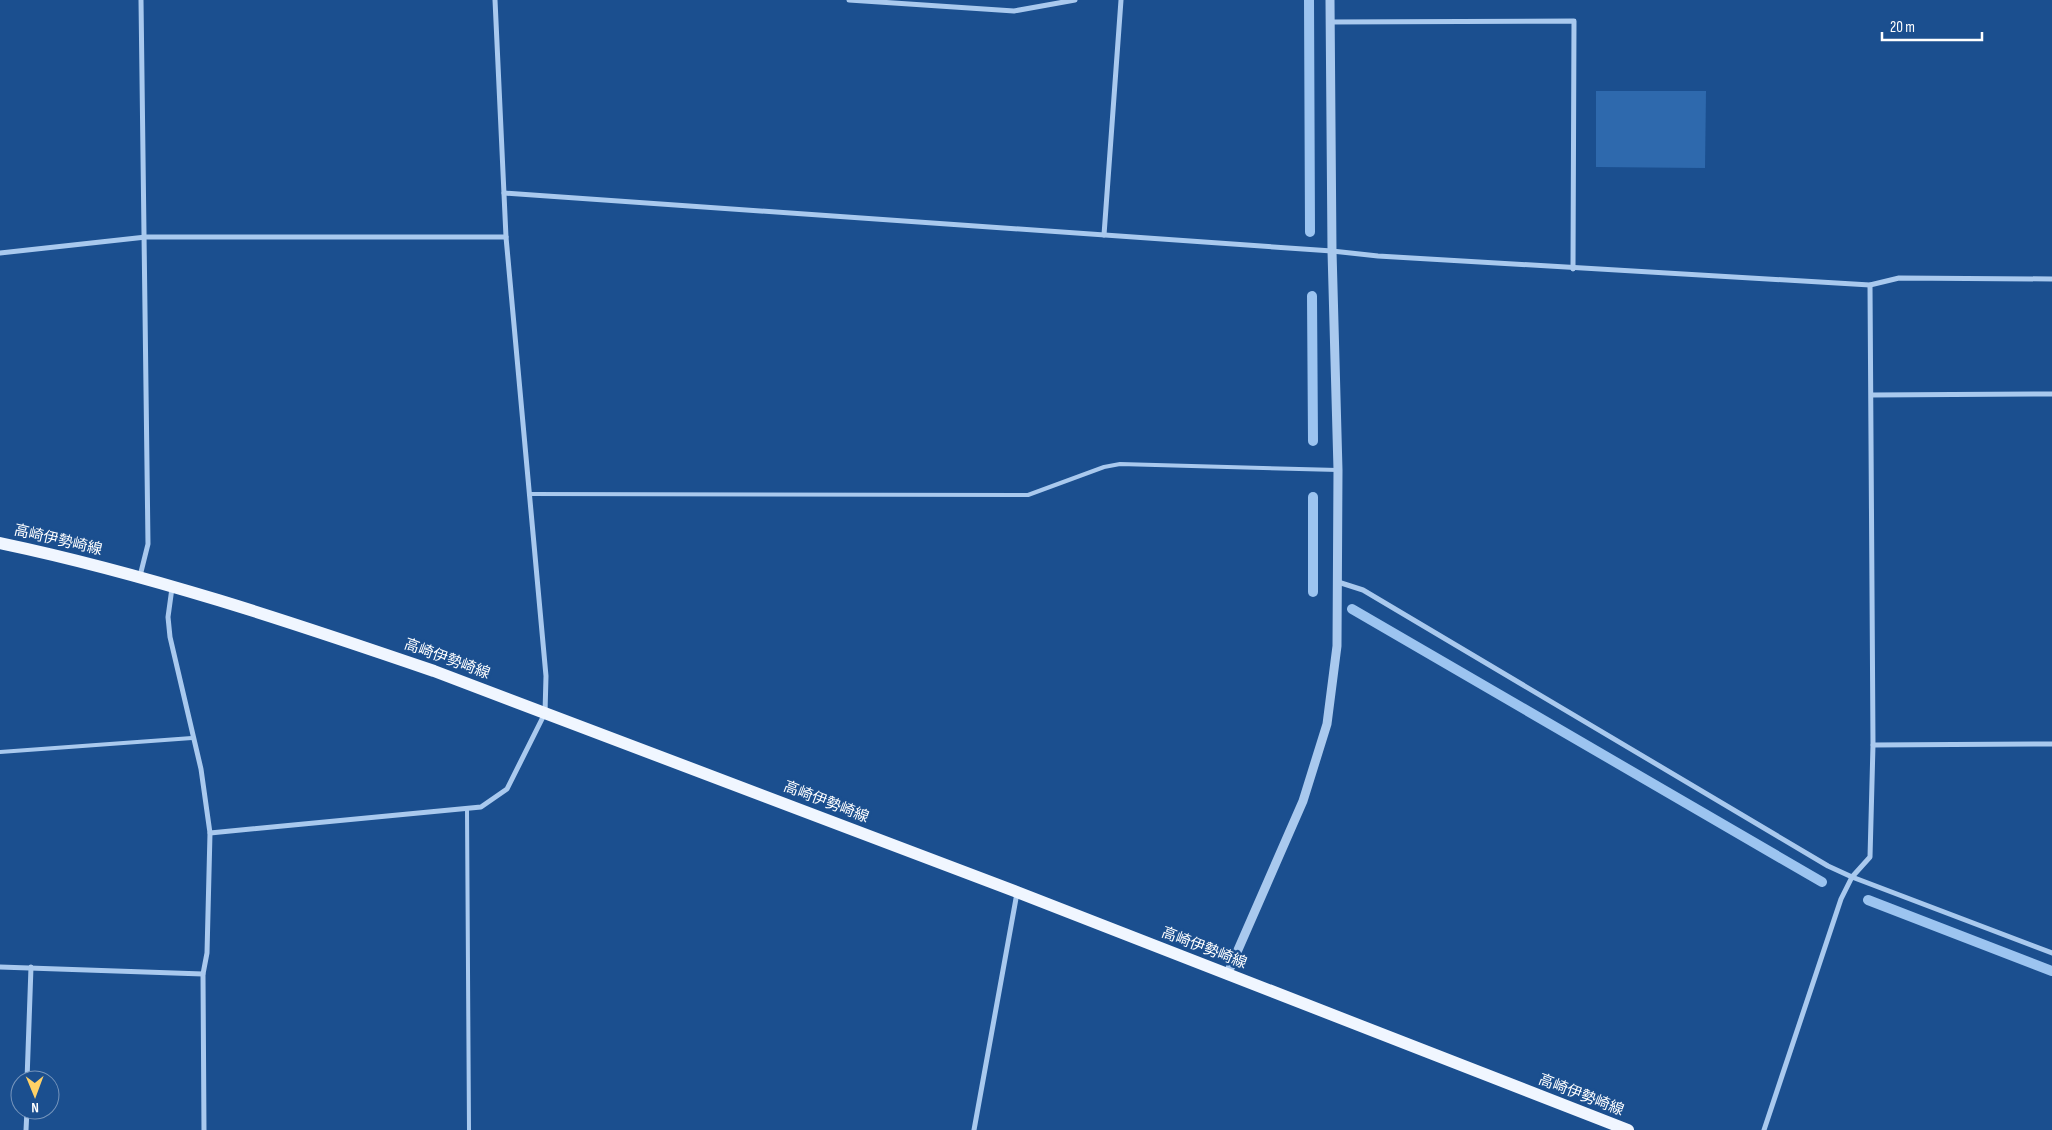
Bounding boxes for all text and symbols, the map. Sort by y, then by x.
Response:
scale bar [1882,10,1982,42]
text: 20 m [1890,18,1915,37]
street label: 高崎伊勢崎線 [12,521,104,559]
street label: 高崎伊勢崎線 [401,635,493,683]
street label: 高崎伊勢崎線 [781,777,871,827]
street label: 高崎伊勢崎線 [1159,923,1249,973]
north arrow [10,1070,60,1120]
street label: 高崎伊勢崎線 [1536,1070,1626,1120]
text: N [31,1099,39,1116]

